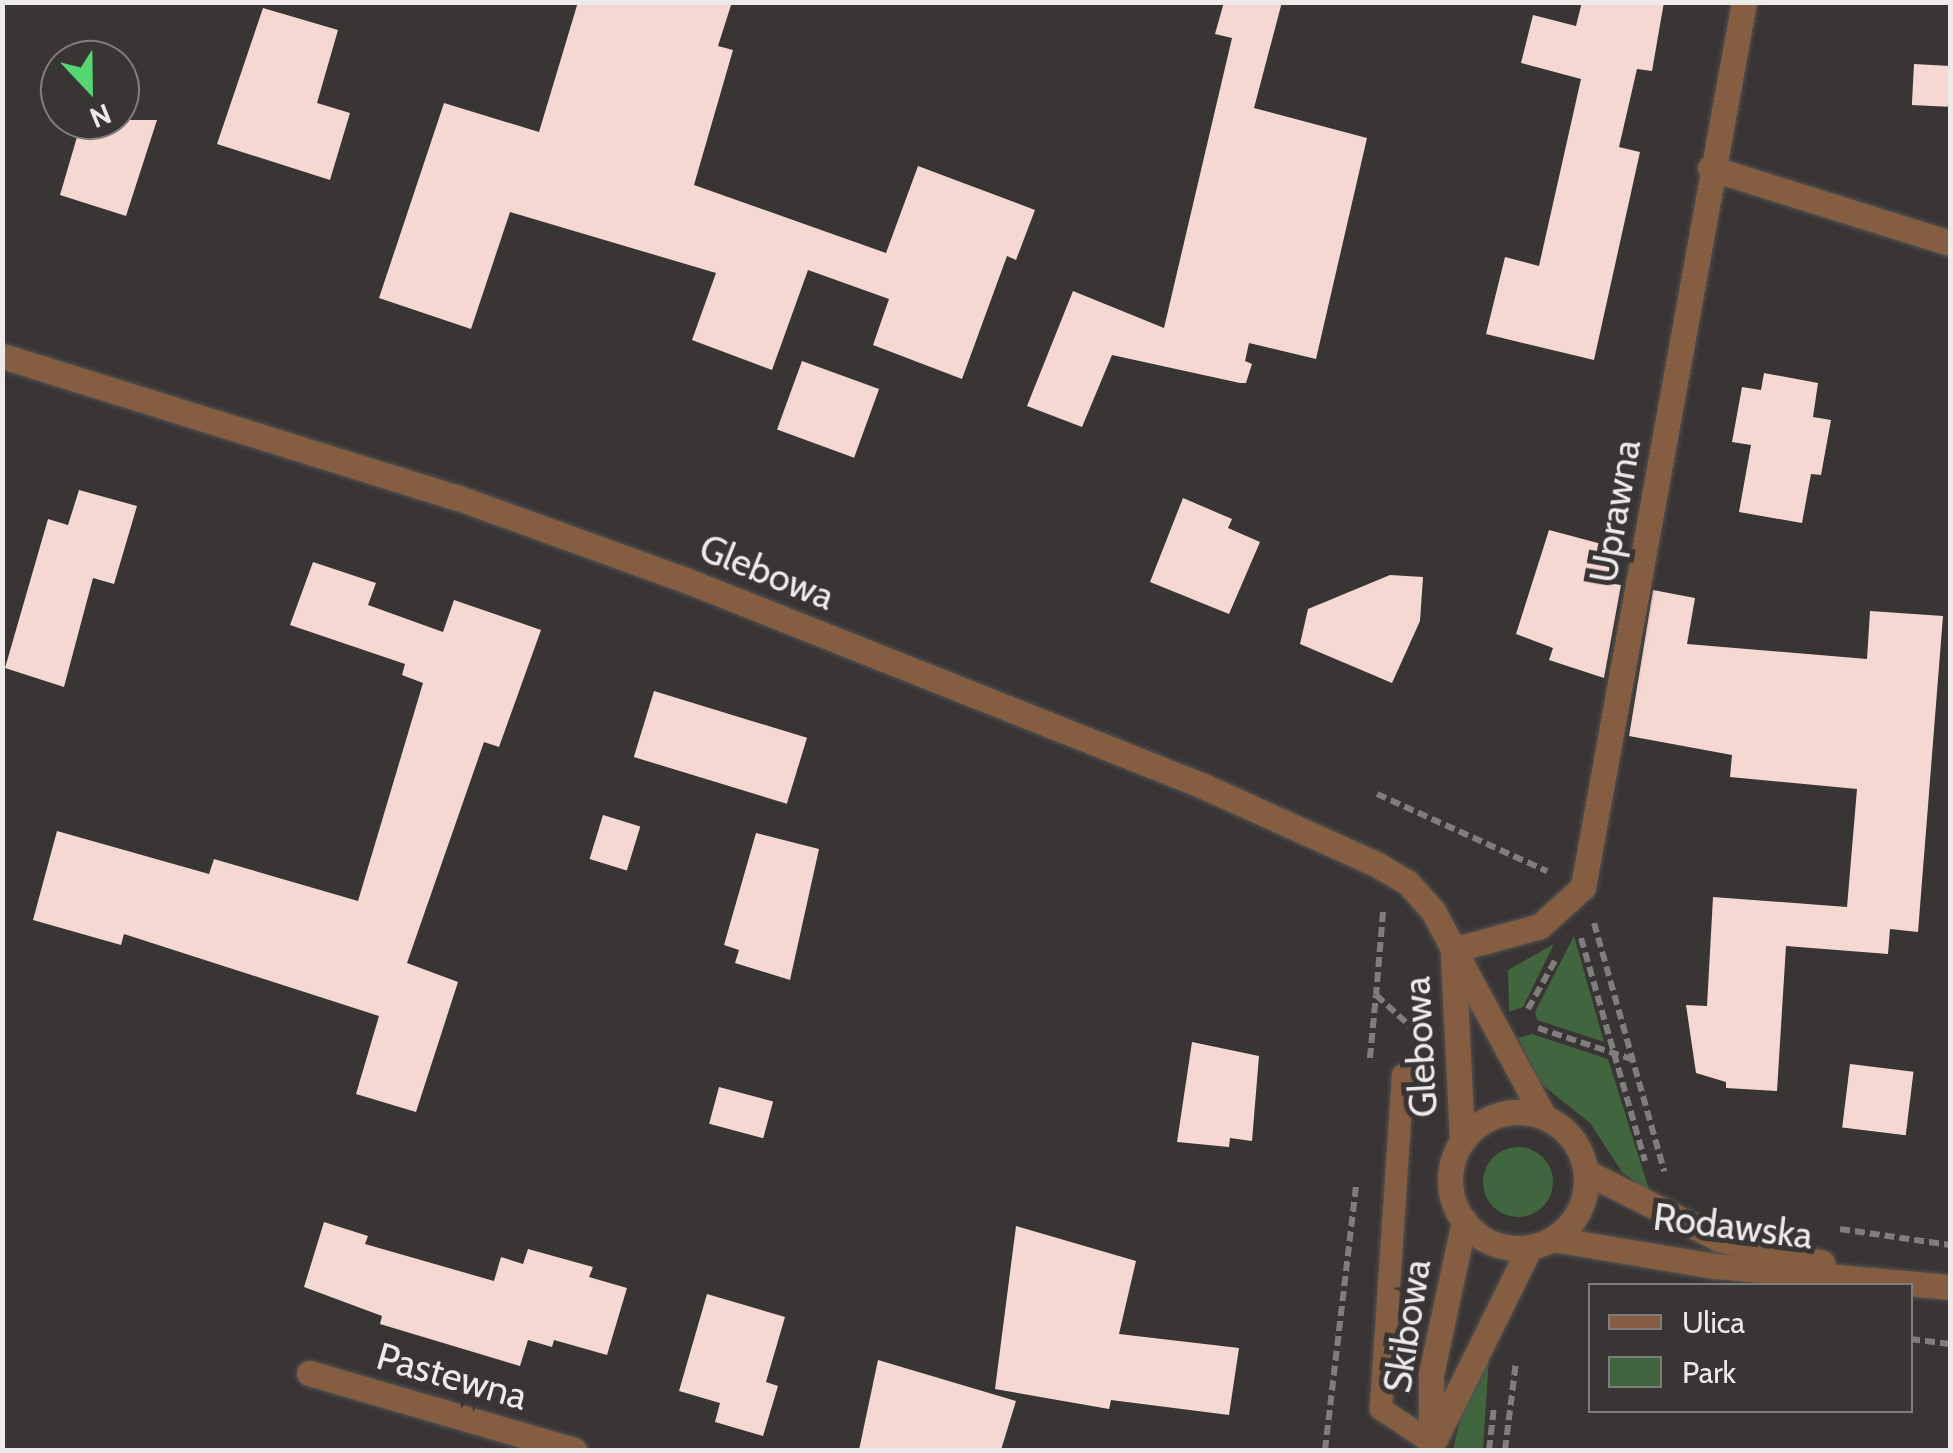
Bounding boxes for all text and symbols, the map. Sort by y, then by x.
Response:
north arrow [40,40,140,140]
text: N [85,96,116,135]
street label: Uprawna [1580,436,1650,586]
street label: Glebowa [693,524,841,620]
street label: Glebowa [1394,975,1446,1119]
street label: Rodawska [1651,1194,1815,1258]
street label: Skibowa [1374,1256,1440,1396]
legend [1588,1283,1913,1413]
text: Ulica [1682,1304,1745,1341]
street label: Pastewna [372,1333,532,1419]
text: Park [1682,1354,1736,1391]

